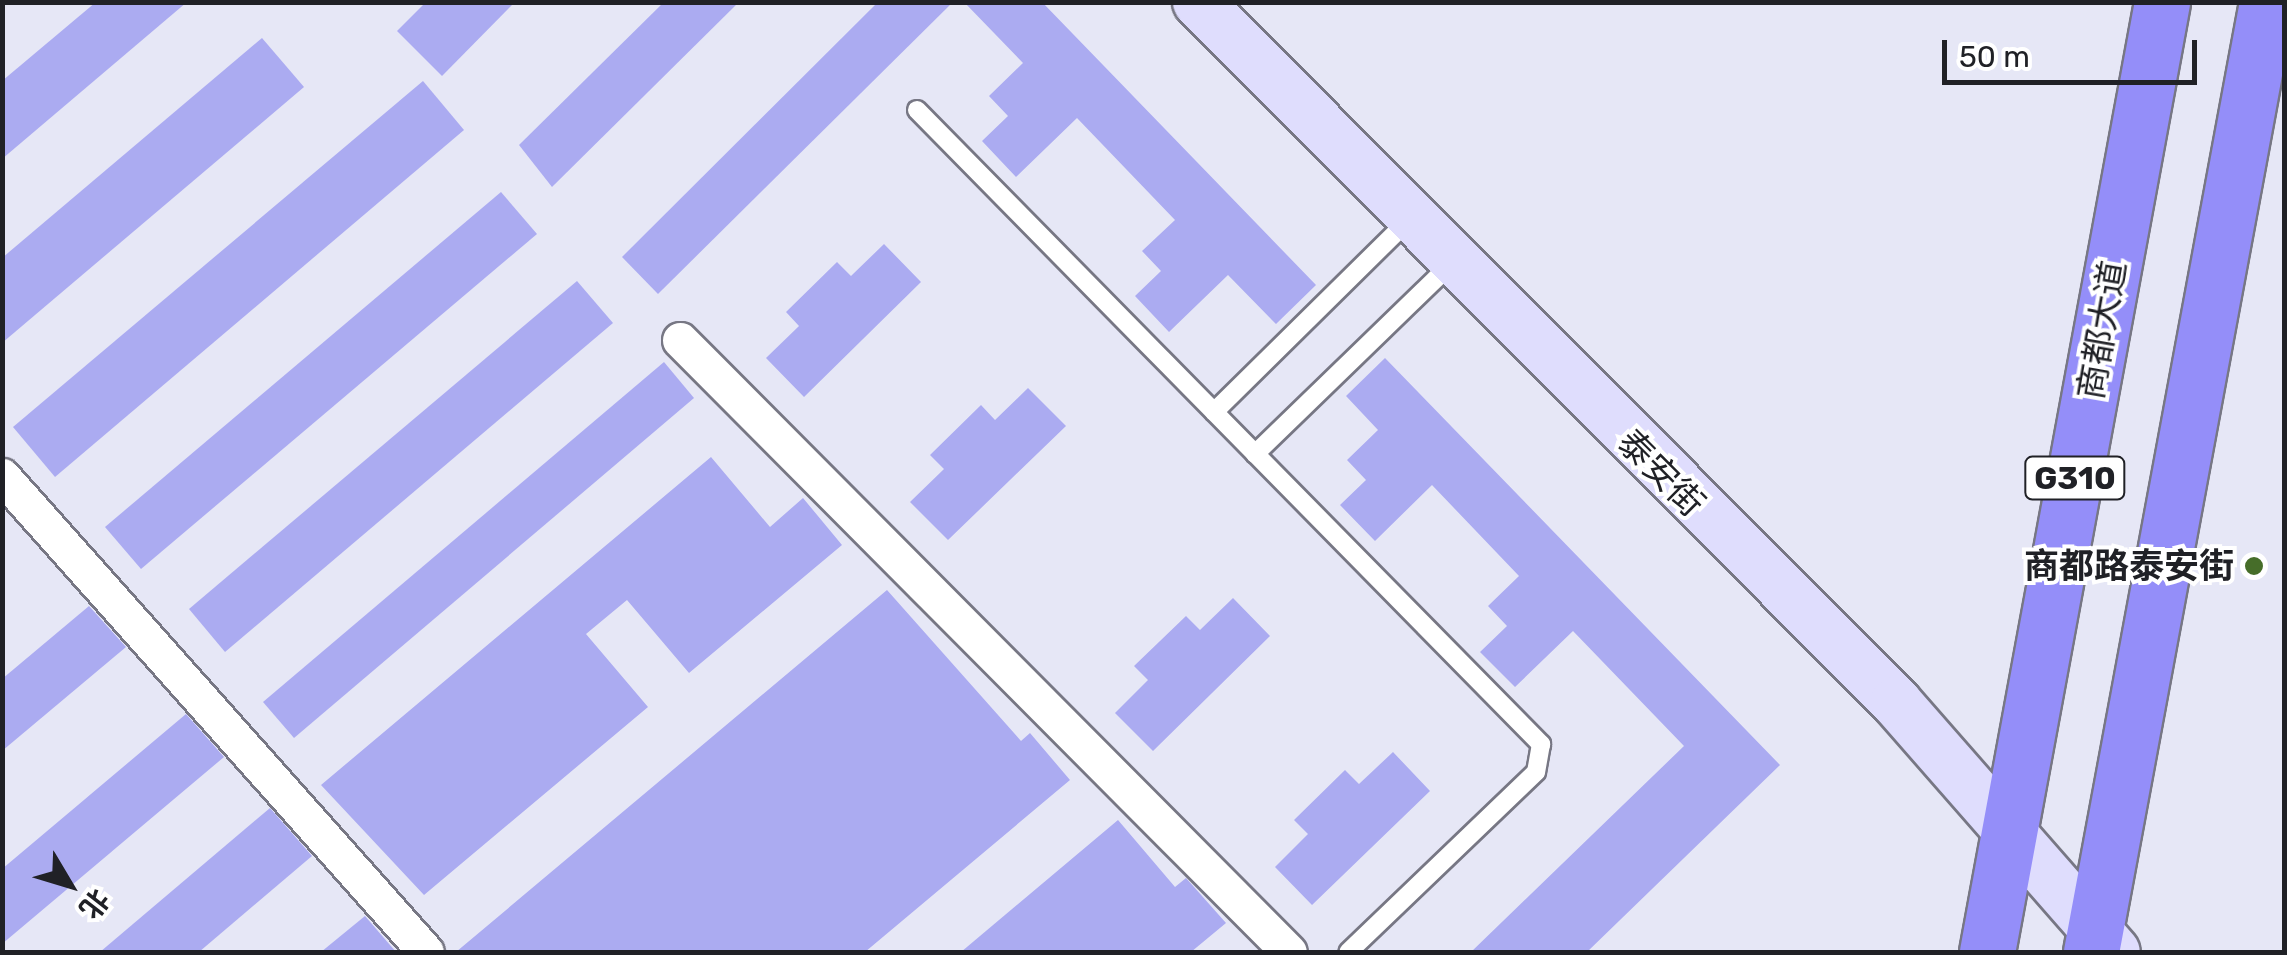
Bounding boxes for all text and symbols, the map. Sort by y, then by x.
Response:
scale bar [1947,20,2202,82]
text: 50 m [1959,39,2030,75]
street label: 商都大道 [2069,257,2135,403]
street label: 泰安街 [1609,421,1713,525]
road number: G310 [2022,451,2128,505]
place label: 商都路泰安街 [2024,545,2234,587]
marker: 商都路泰安街 [2243,555,2265,577]
north arrow [20,835,120,935]
text: 北 [72,883,116,925]

